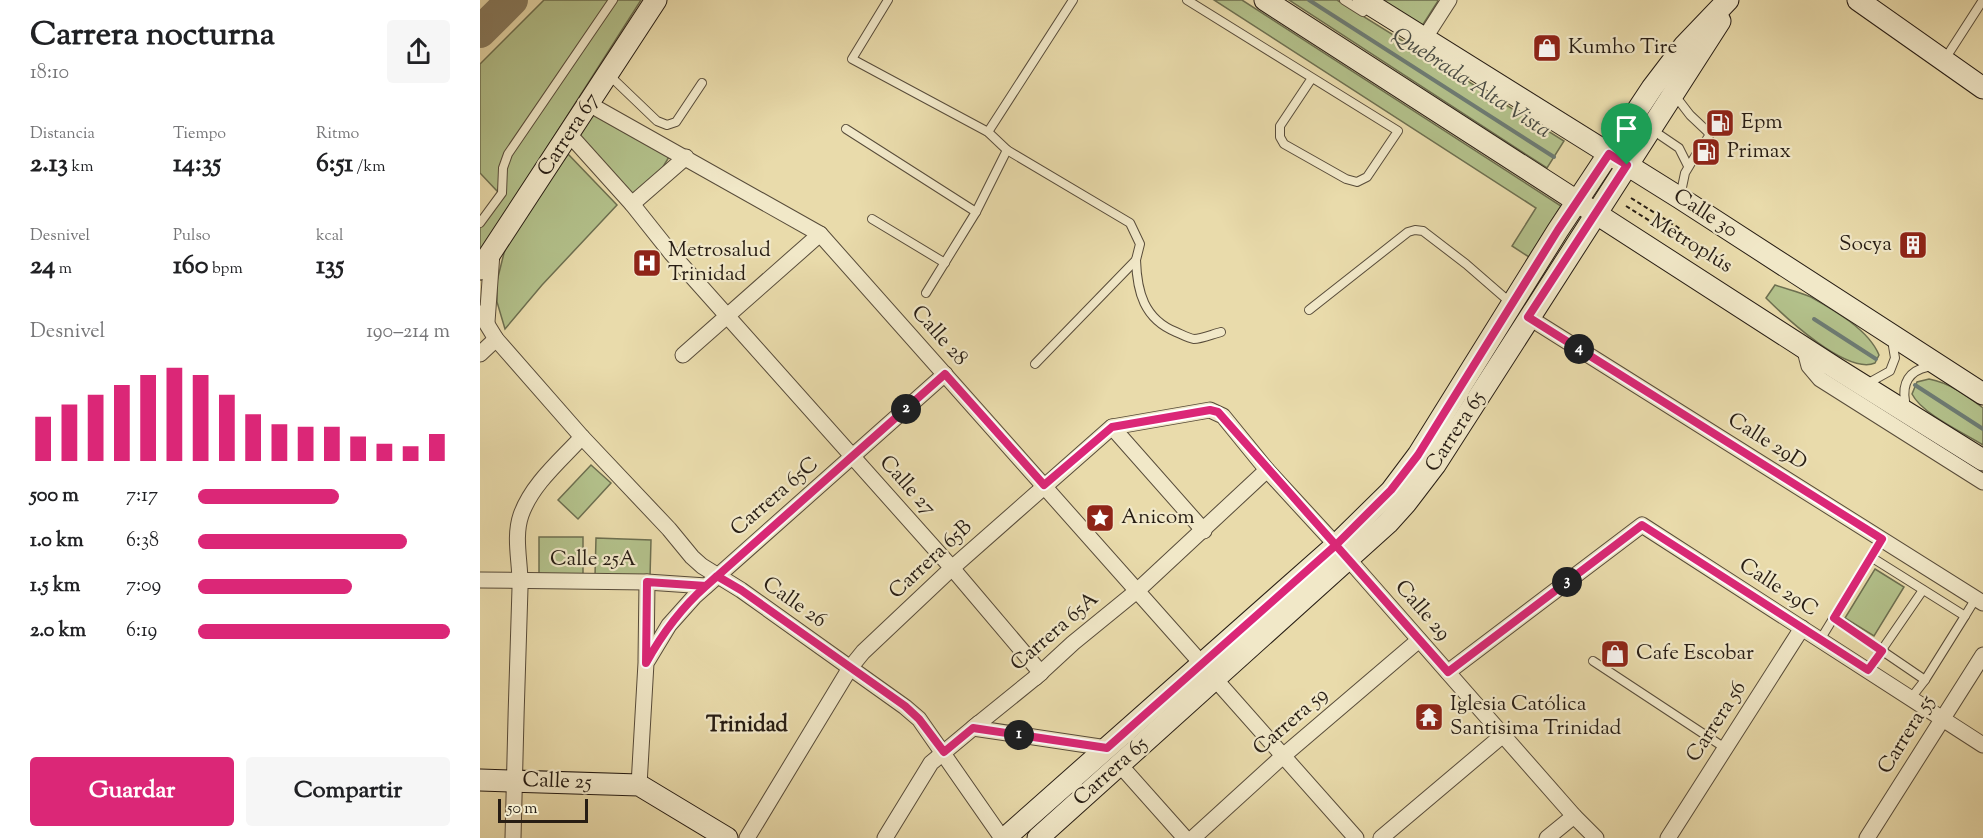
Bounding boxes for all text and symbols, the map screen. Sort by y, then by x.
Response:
text: Carrera nocturna [30,12,275,60]
button: share [387,20,450,83]
water label: Quebrada Alta Vista [1385,21,1557,147]
shop icon: Kumho Tire [1531,32,1563,64]
place label: Kumho Tire [1568,33,1677,63]
text: 18:10 [30,59,69,88]
street label: Carrera 67 [531,87,608,183]
pin [1601,103,1652,165]
fuel station icon: Epm [1704,107,1736,139]
place label: Epm [1741,108,1783,138]
icon: arrive [1610,112,1643,145]
text: Distancia [30,123,95,146]
text: Tiempo [173,123,226,146]
text: Ritmo [316,123,359,146]
fuel station icon: Primax [1690,136,1722,168]
place label: Primax [1727,137,1791,167]
text: 2.13 [30,146,68,183]
text: 14:35 [173,146,221,183]
text: 6:51 [316,146,353,183]
text: km [68,156,93,179]
text: /km [353,156,386,179]
street label: Calle 30 [1667,182,1743,246]
street label: Metroplús [1644,207,1738,281]
text: Desnivel [30,225,90,248]
text: Pulso [173,225,211,248]
text: kcal [316,225,344,248]
building icon: Socya [1897,229,1929,261]
place label: Socya [1839,230,1892,260]
place label: Metrosalud Trinidad [668,236,771,290]
hospital icon: Metrosalud Trinidad [631,247,663,279]
text: 24 [30,248,55,285]
text: 160 [173,248,209,285]
text: 135 [316,248,344,285]
text: m [55,258,72,281]
text: bpm [209,258,243,281]
street label: Calle 28 [904,299,974,373]
text: Desnivel [30,318,105,347]
text: 190–214 m [366,318,450,347]
pin: 4 [1564,334,1594,364]
text: 4 [1575,337,1583,360]
street label: Carrera 65 [1419,386,1493,478]
pin: 2 [891,394,921,424]
text: 2 [902,397,910,420]
street label: Calle 29D [1721,406,1813,478]
street label: Calle 27 [872,449,943,523]
street label: Carrera 65C [724,450,826,544]
text: 500 m [30,482,79,511]
text: 7:17 [126,482,158,511]
place icon: Anicom [1084,502,1116,534]
place label: Anicom [1121,503,1195,533]
street label: Carrera 65B [883,513,979,607]
text: 1.0 km [30,527,84,556]
text: 6:38 [126,527,159,556]
street label: Calle 25A [550,545,636,575]
street label: Calle 29C [1732,551,1824,625]
pin: 3 [1552,567,1582,597]
street label: Calle 26 [756,570,832,636]
text: 3 [1564,570,1570,593]
text: 1.5 km [30,572,80,601]
text: 7:09 [126,572,161,601]
street label: Calle 29 [1387,574,1457,648]
street label: Carrera 65A [1004,585,1106,679]
text: 2.0 km [30,617,86,646]
text: 6:19 [126,617,157,646]
shop icon: Cafe Escobar [1599,638,1631,670]
place label: Cafe Escobar [1636,639,1754,669]
street label: Carrera 56 [1680,676,1754,768]
street label: Carrera 59 [1247,681,1335,763]
place label: Iglesia Católica Santisima Trinidad [1450,690,1622,744]
street label: Carrera 55 [1871,690,1943,780]
temple icon: Iglesia Católica Santisima Trinidad [1413,701,1445,733]
district label: Trinidad [706,710,788,742]
pin: 1 [1004,720,1034,750]
text: 1 [1016,723,1022,746]
street label: Carrera 65 [1067,730,1155,814]
button: Guardar [30,757,234,826]
button: Compartir [246,757,450,826]
street label: Calle 25 [522,766,592,798]
scale bar [498,796,588,824]
text: 50 m [507,798,538,821]

